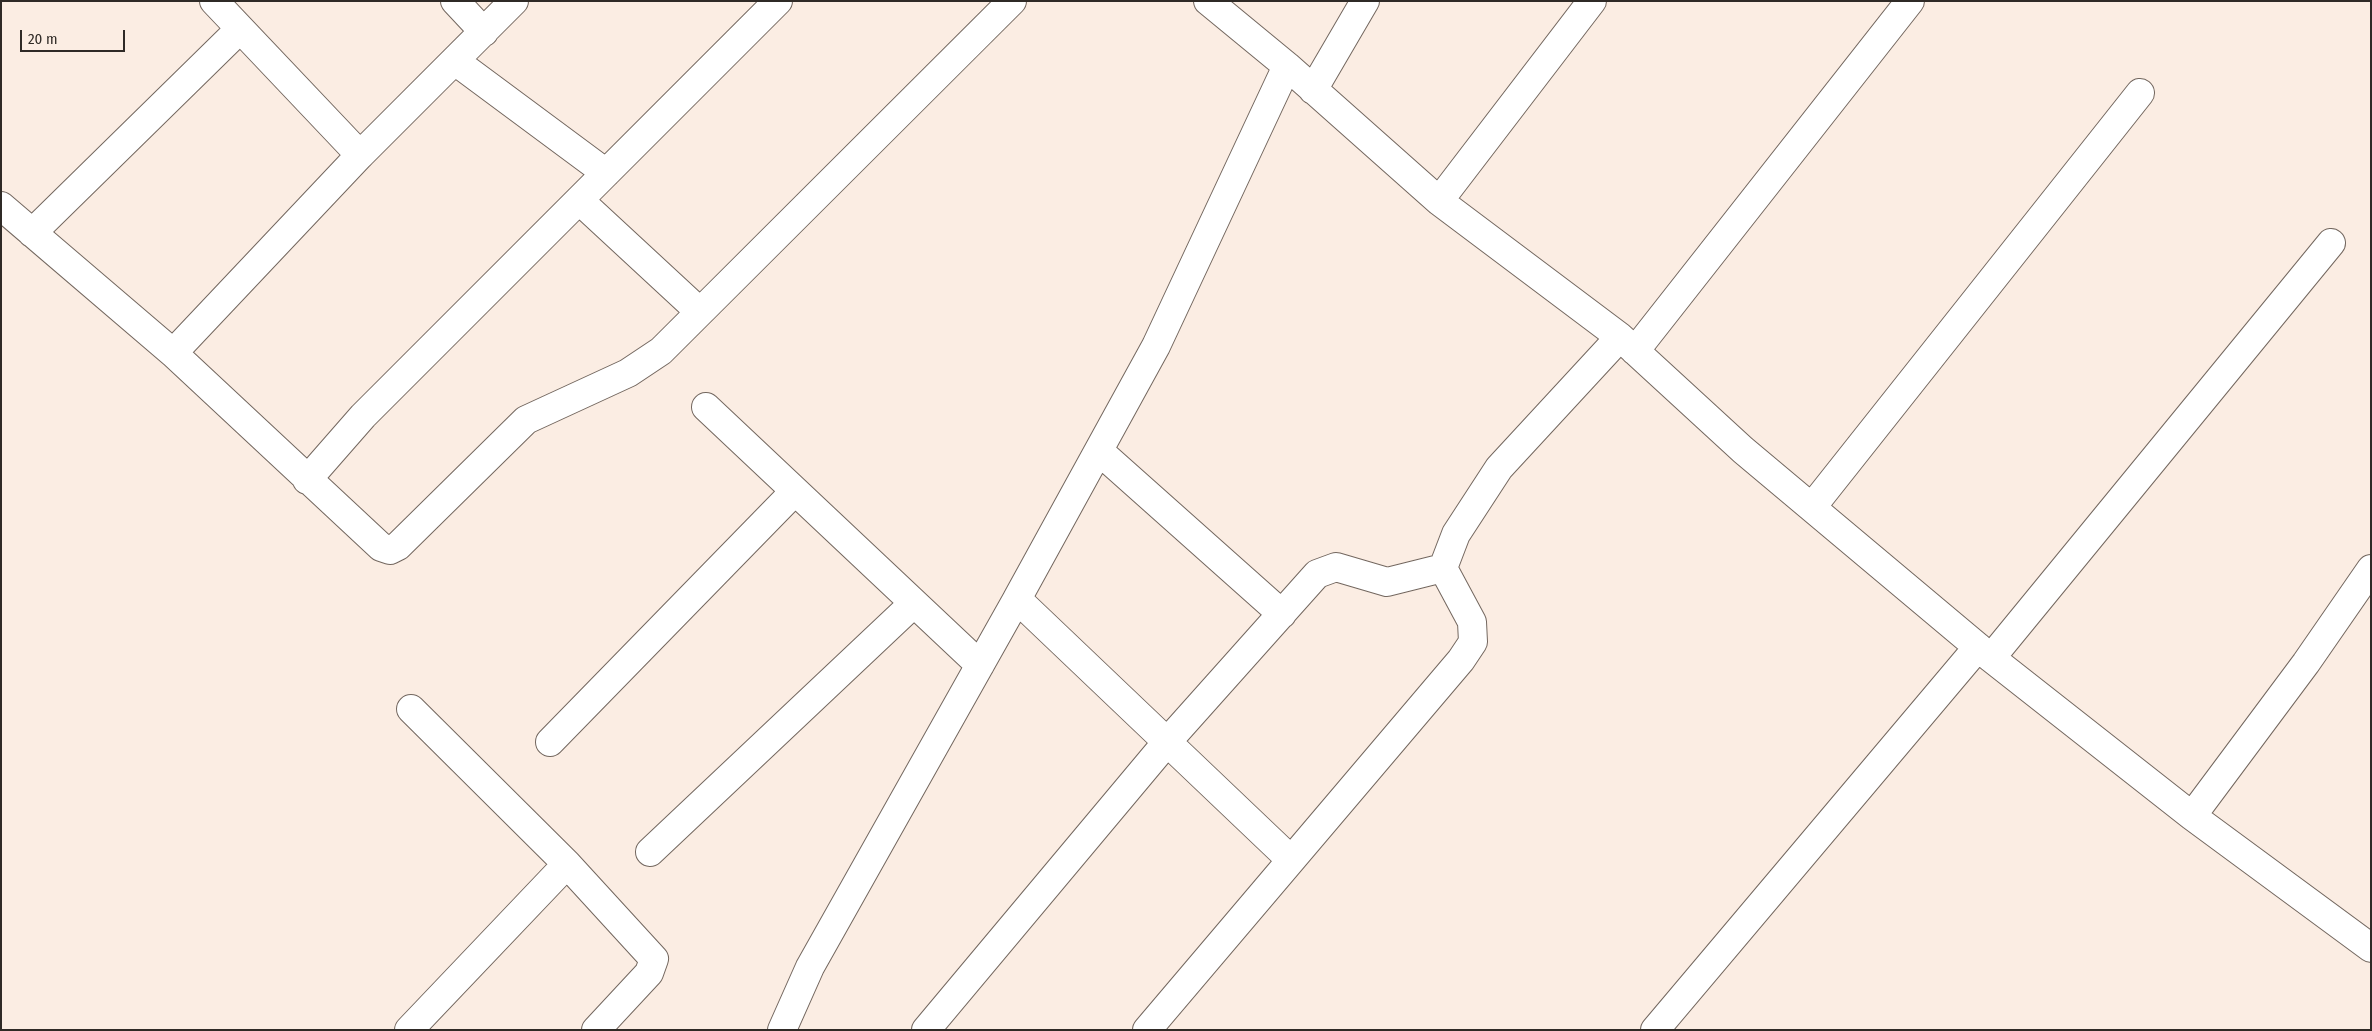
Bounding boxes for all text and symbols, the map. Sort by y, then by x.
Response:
scale bar [22,20,128,52]
text: 20 m [28,30,58,48]

